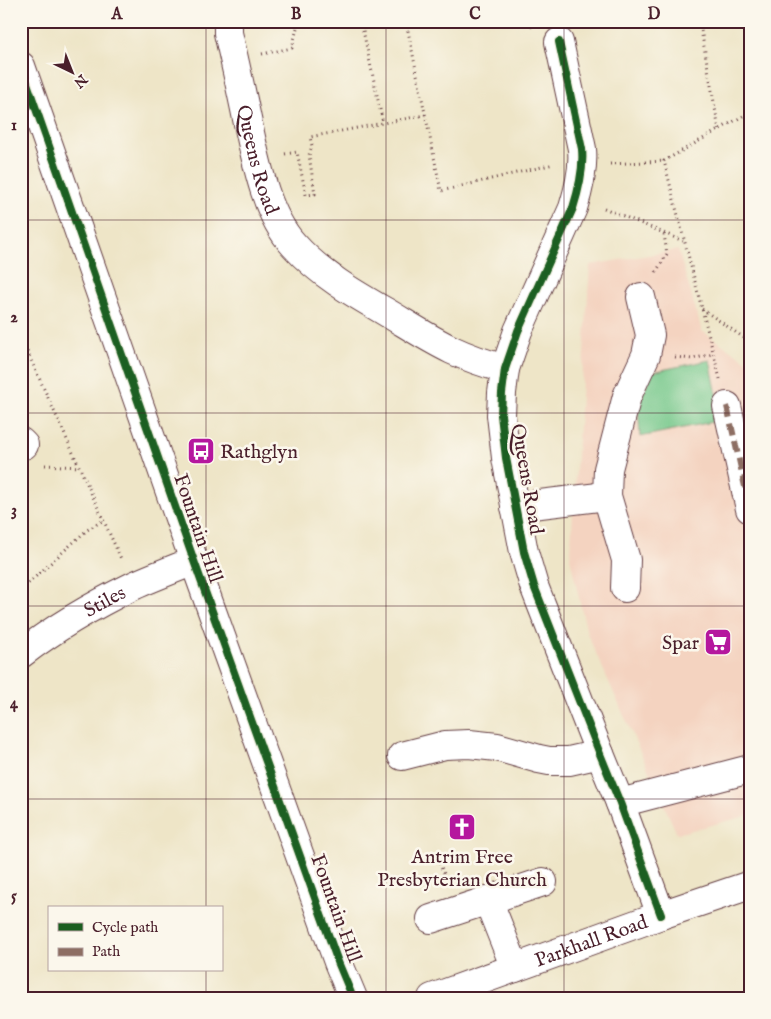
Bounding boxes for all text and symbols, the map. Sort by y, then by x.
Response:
text: A [111,5,124,25]
text: B [291,5,302,25]
text: C [469,5,481,25]
text: D [648,5,661,25]
north arrow [48,48,98,98]
text: N [70,69,91,91]
street label: Queens Road [230,103,284,219]
text: 1 [11,116,17,136]
text: 2 [10,308,18,328]
street label: Queens Road [504,422,549,537]
bus stop icon: Rathglyn [186,436,216,466]
place label: Rathglyn [220,440,298,465]
street label: Fountain Hill [167,471,228,587]
text: 3 [11,501,17,521]
street label: Stiles [80,581,130,624]
supermarket icon: Spar [703,627,733,657]
place label: Spar [662,631,700,656]
text: 4 [10,694,19,714]
church icon: Antrim Free Presbyterian Church [447,812,477,842]
place label: Antrim Free Presbyterian Church [377,845,547,893]
street label: Fountain Hill [304,851,367,967]
text: 5 [11,887,17,907]
legend [48,906,222,972]
street label: Parkhall Road [532,910,651,974]
text: Cycle path [92,918,158,937]
text: Path [92,942,120,961]

